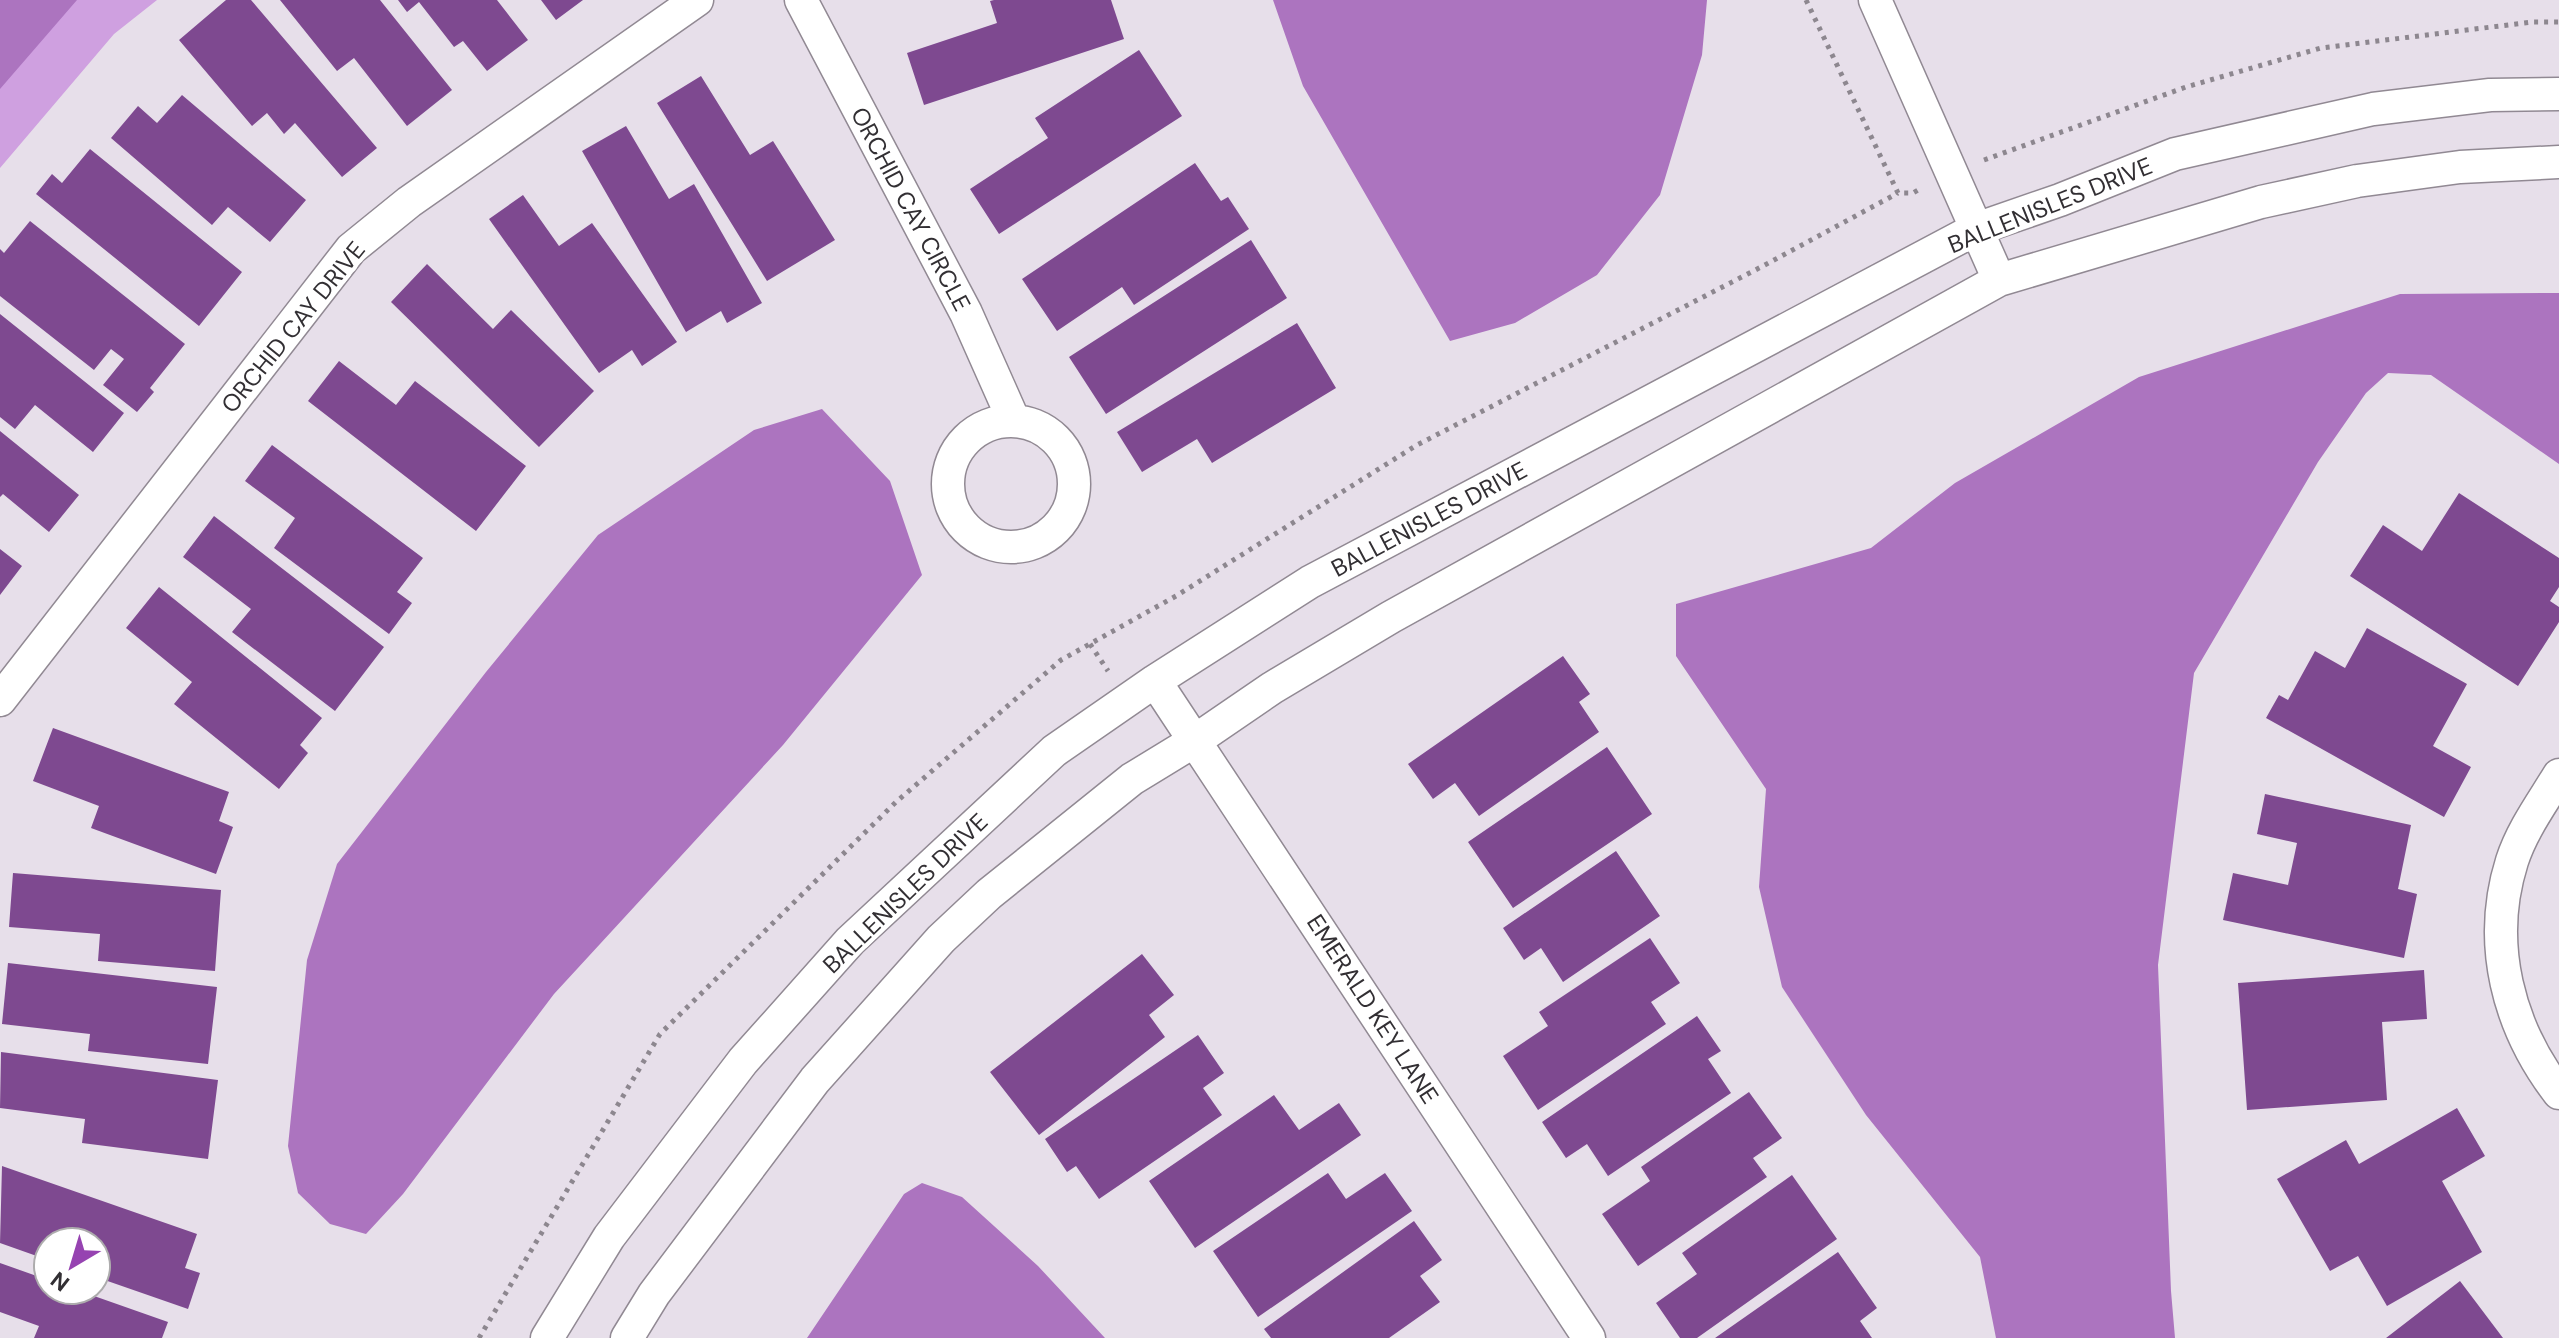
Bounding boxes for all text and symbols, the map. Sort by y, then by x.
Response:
street label: ORCHID CAY CIRCLE [844,102,978,316]
street label: BALLENISLES DRIVE [1943,150,2157,260]
street label: ORCHID CAY DRIVE [214,235,372,419]
street label: BALLENISLES DRIVE [1326,454,1532,584]
street label: BALLENISLES DRIVE [816,806,994,980]
street label: EMERALD KEY LANE [1300,908,1446,1110]
north arrow [32,1226,112,1306]
text: N [45,1265,75,1298]

